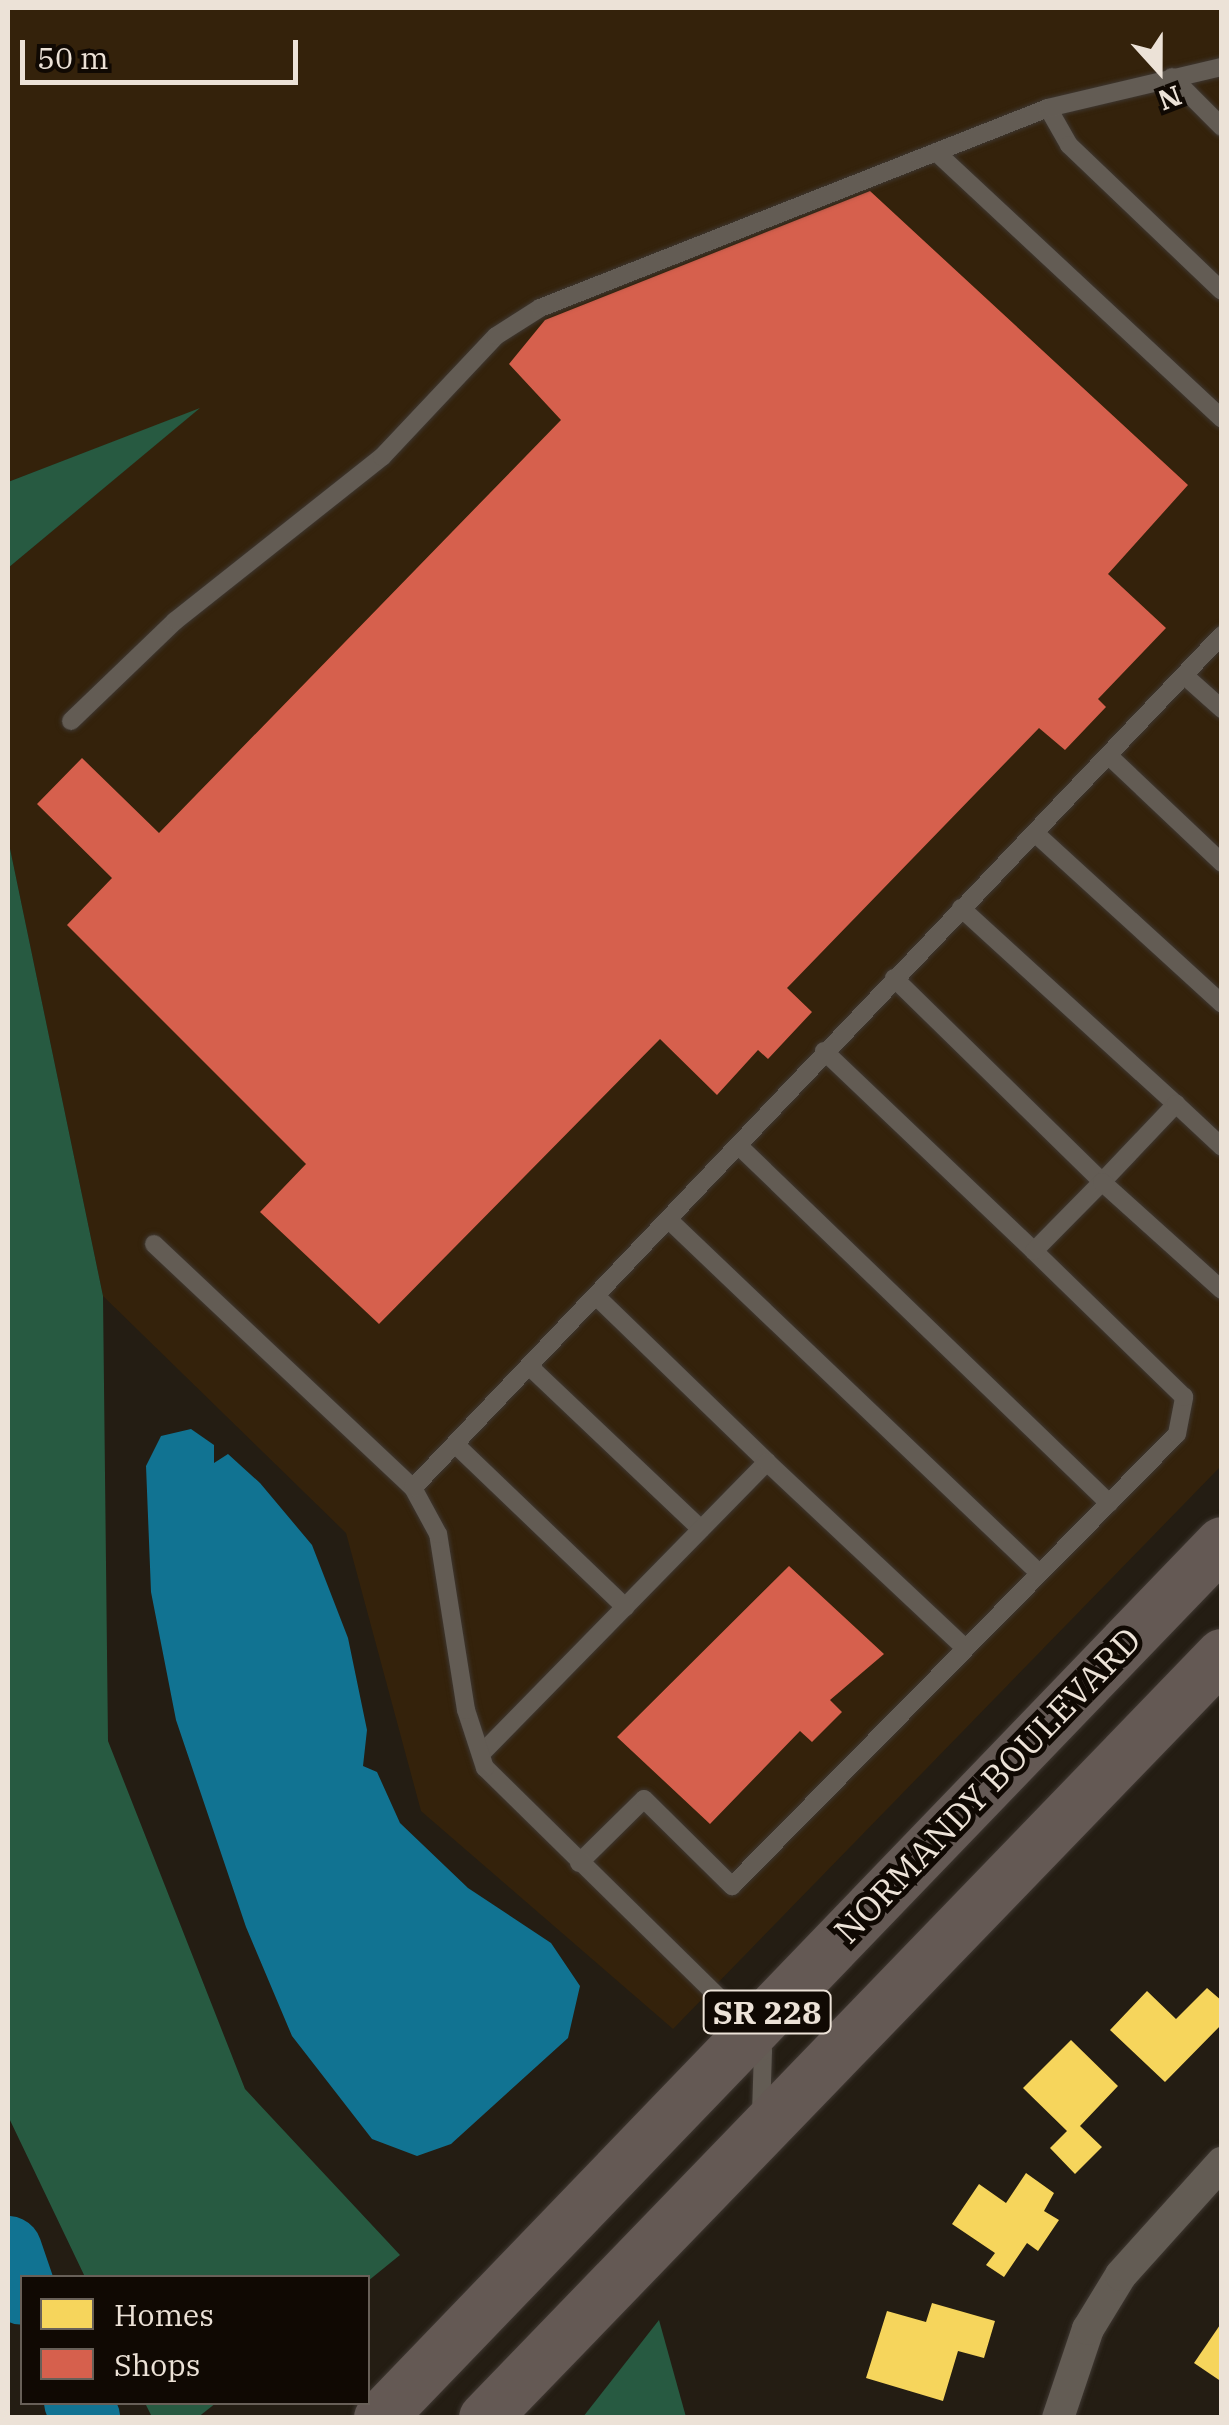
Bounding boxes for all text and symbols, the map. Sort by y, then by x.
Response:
scale bar [25,20,302,82]
north arrow [1109,20,1209,120]
text: 50 m [37,38,109,77]
text: N [1153,77,1187,120]
street label: NORMANDY BOULEVARD [825,1618,1149,1952]
road number: SR 228 [702,1985,832,2039]
legend [20,2275,370,2405]
text: Homes [114,2295,214,2334]
text: Shops [114,2345,200,2384]

